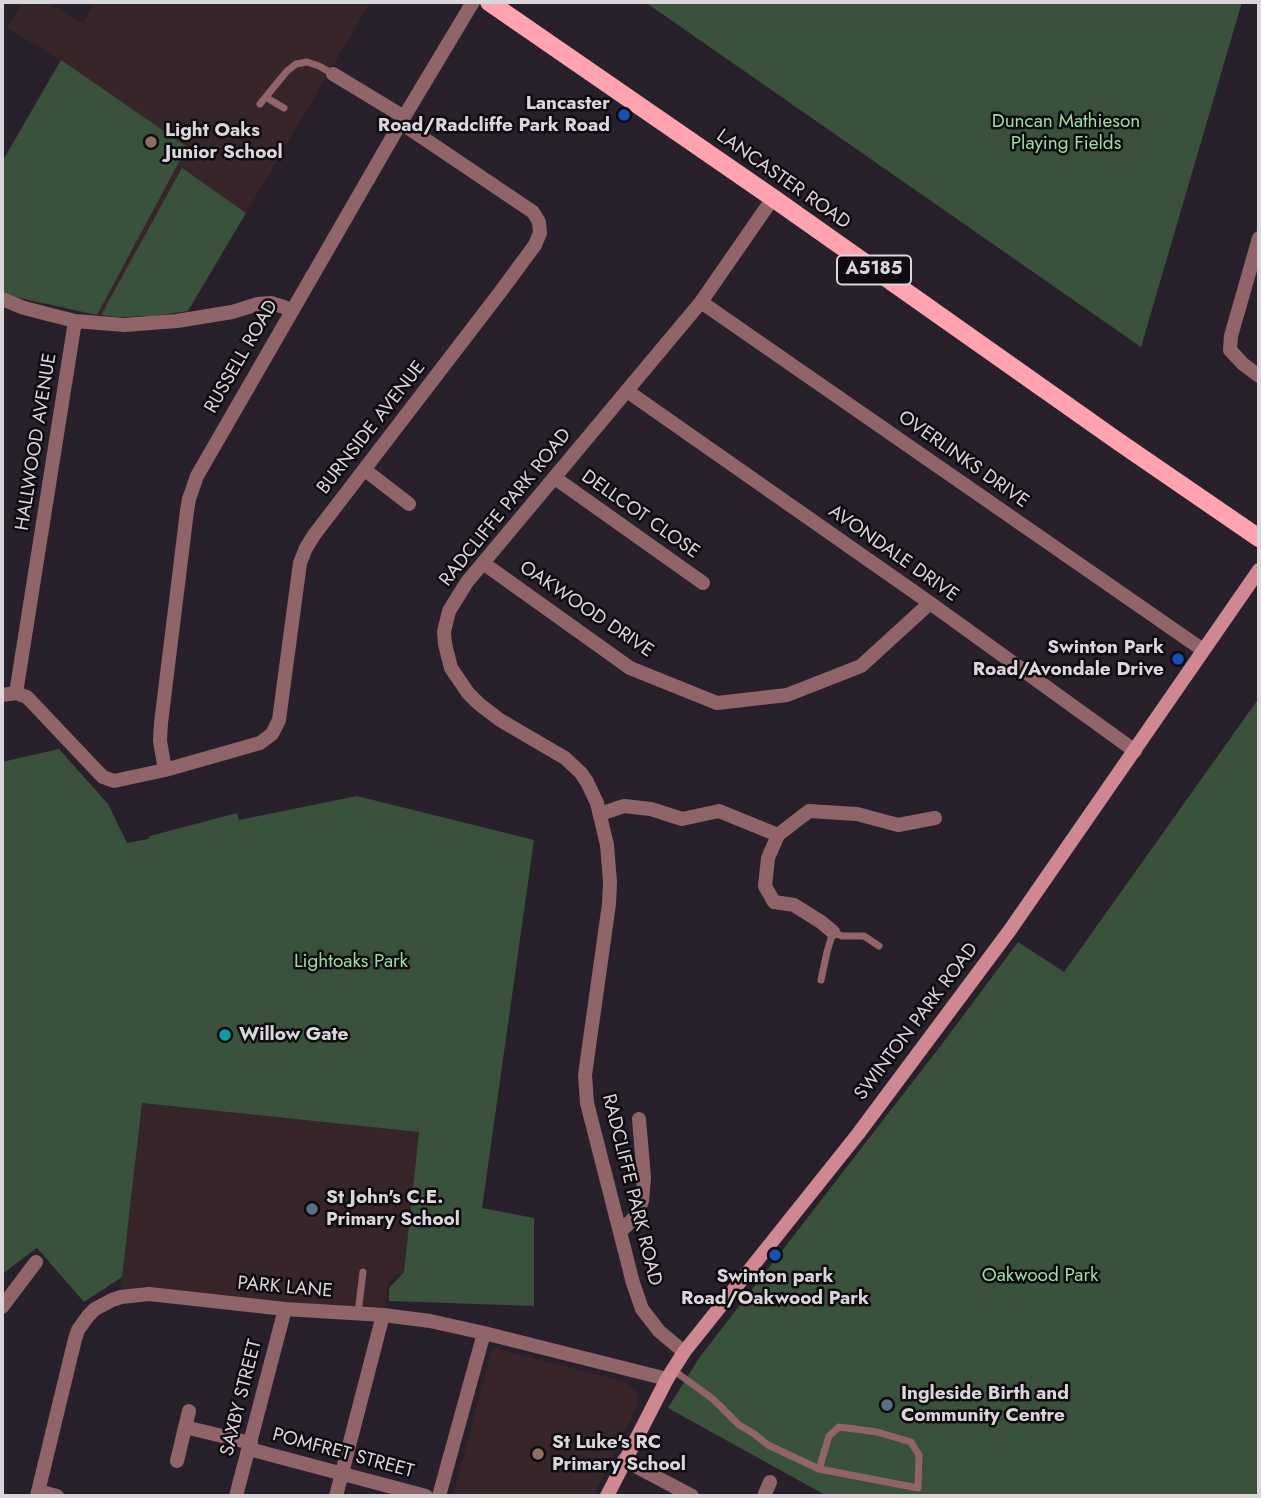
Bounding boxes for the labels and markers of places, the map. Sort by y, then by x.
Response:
place label: Lancaster Road/Radcliffe Park Road [378,93,610,137]
marker: Lancaster Road/Radcliffe Park Road [616,107,632,123]
place label: Light Oaks Junior School [165,120,283,164]
marker: Light Oaks Junior School [143,134,159,150]
place label: Swinton Park Road/Avondale Drive [973,637,1164,681]
marker: Swinton Park Road/Avondale Drive [1170,651,1186,667]
place label: Willow Gate [239,1024,348,1046]
marker: Willow Gate [217,1027,233,1043]
place label: St John's C.E. Primary School [326,1187,460,1231]
marker: St John's C.E. Primary School [304,1201,320,1217]
marker: Swinton park Road/Oakwood Park [767,1247,783,1263]
place label: Swinton park Road/Oakwood Park [681,1266,869,1310]
place label: Ingleside Birth and Community Centre [901,1383,1069,1427]
marker: Ingleside Birth and Community Centre [879,1397,895,1413]
place label: St Luke's RC Primary School [552,1432,686,1476]
marker: St Luke's RC Primary School [530,1446,546,1462]

